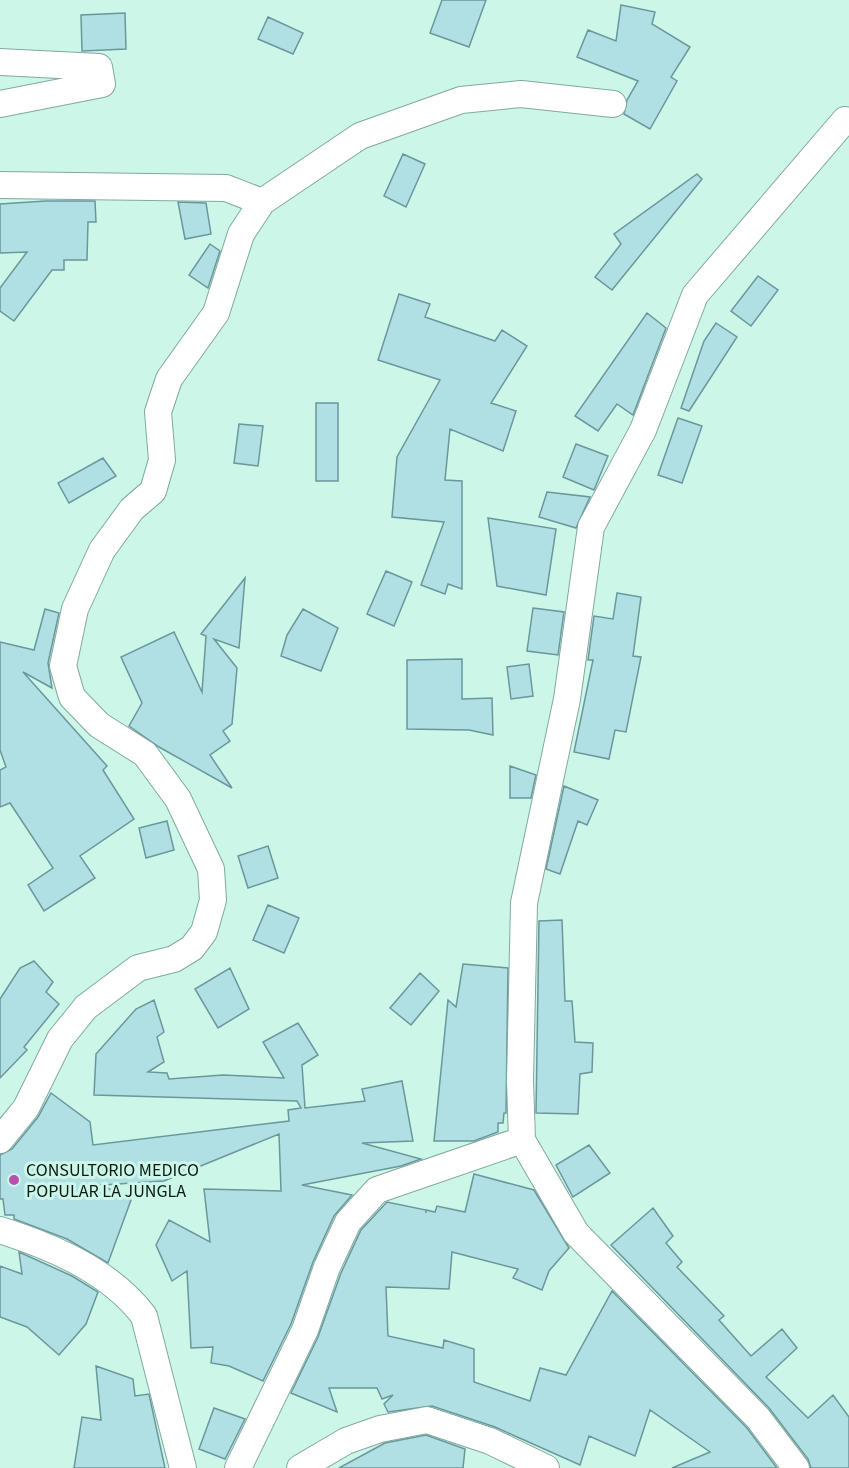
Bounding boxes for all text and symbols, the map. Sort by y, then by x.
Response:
place label: CONSULTORIO MEDICO POPULAR LA JUNGLA [26,1158,199,1204]
marker: CONSULTORIO MEDICO POPULAR LA JUNGLA [7,1173,21,1187]

